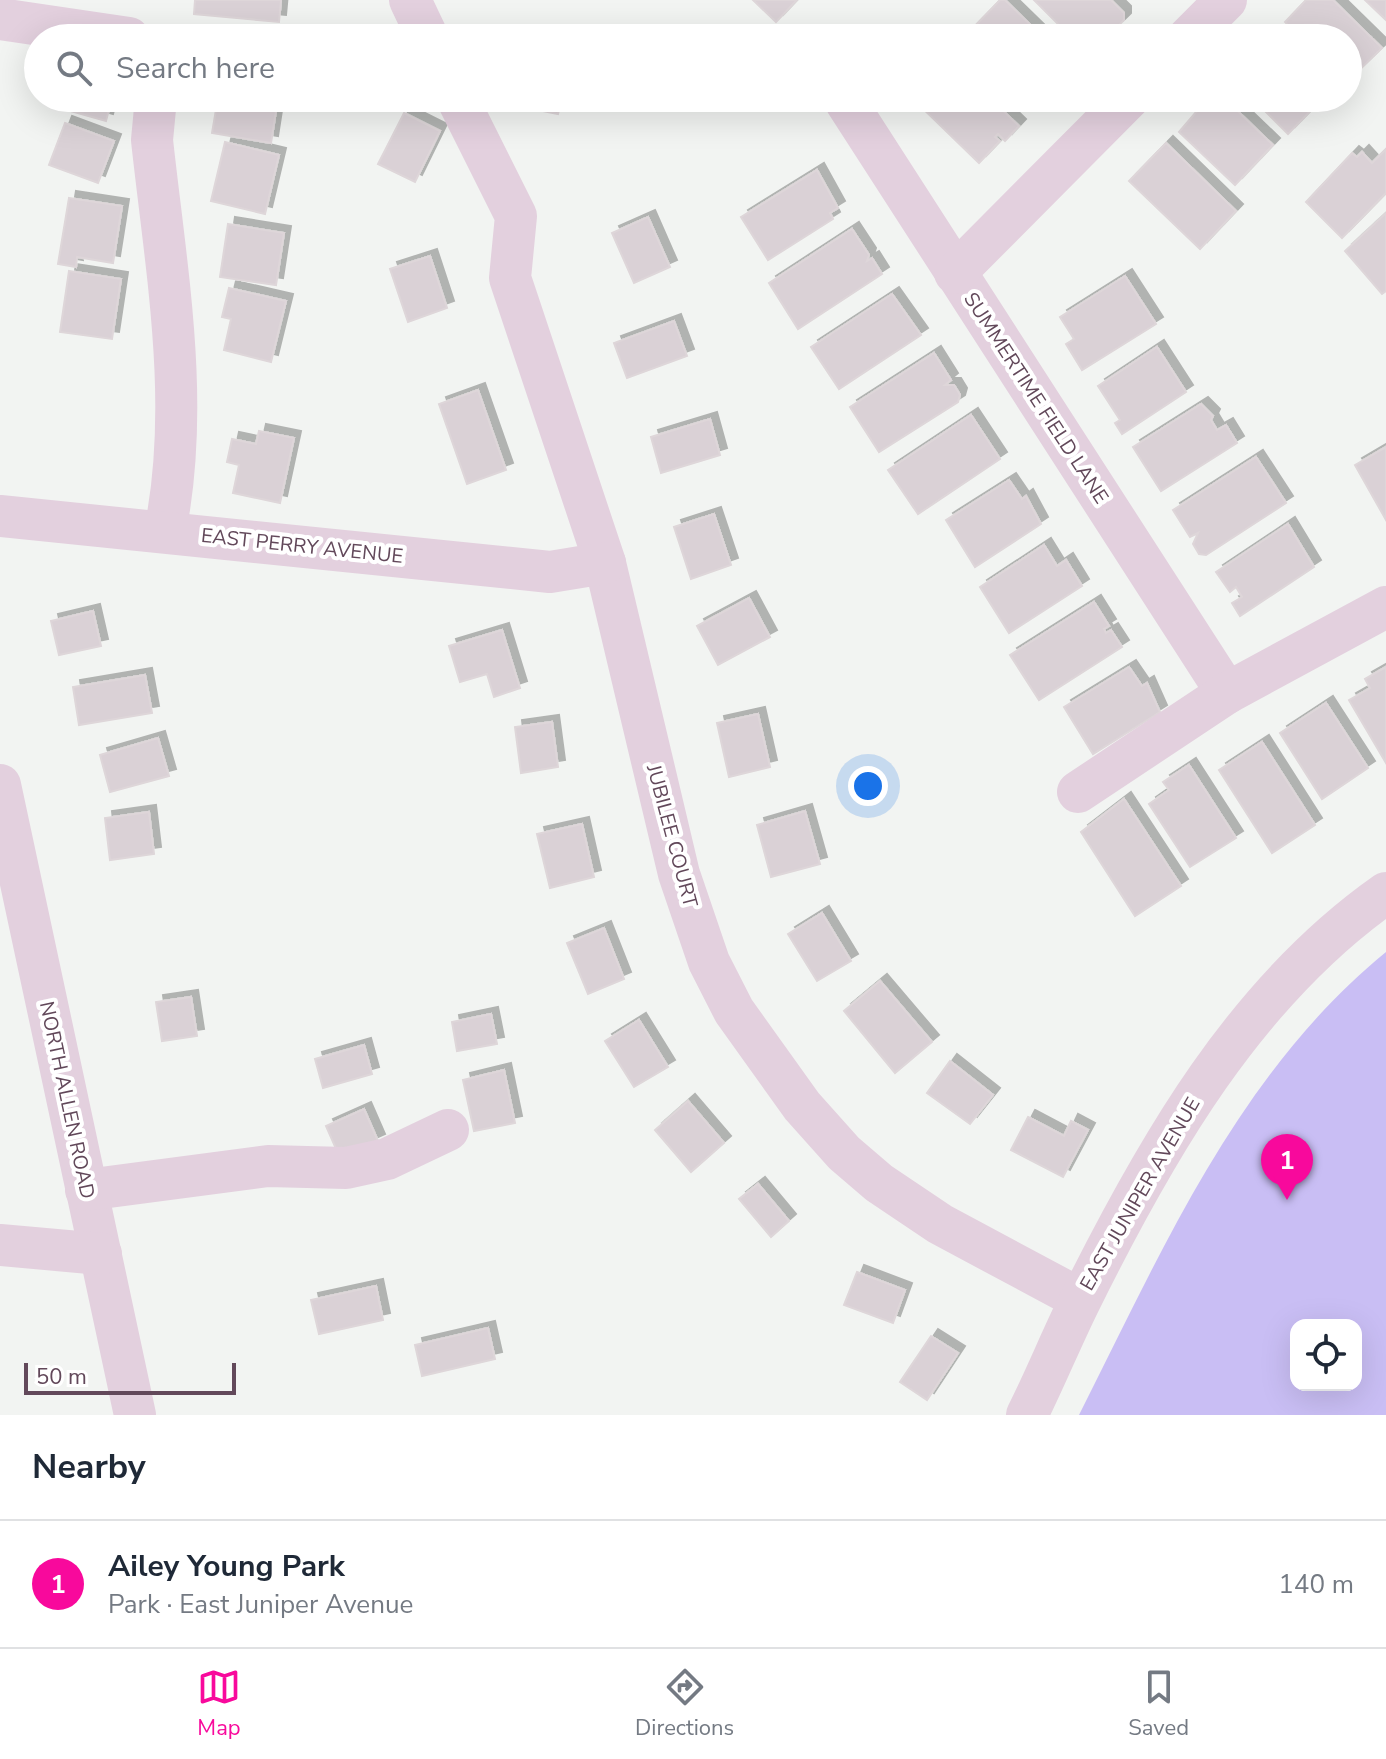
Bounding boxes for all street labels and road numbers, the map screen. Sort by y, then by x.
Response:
street label: SUMMERTIME FIELD LANE [957,287,1115,509]
street label: EAST PERRY AVENUE [200,522,404,570]
street label: JUBILEE COURT [640,761,704,910]
street label: NORTH ALLEN ROAD [33,999,101,1201]
street label: EAST JUNIPER AVENUE [1074,1093,1206,1295]

